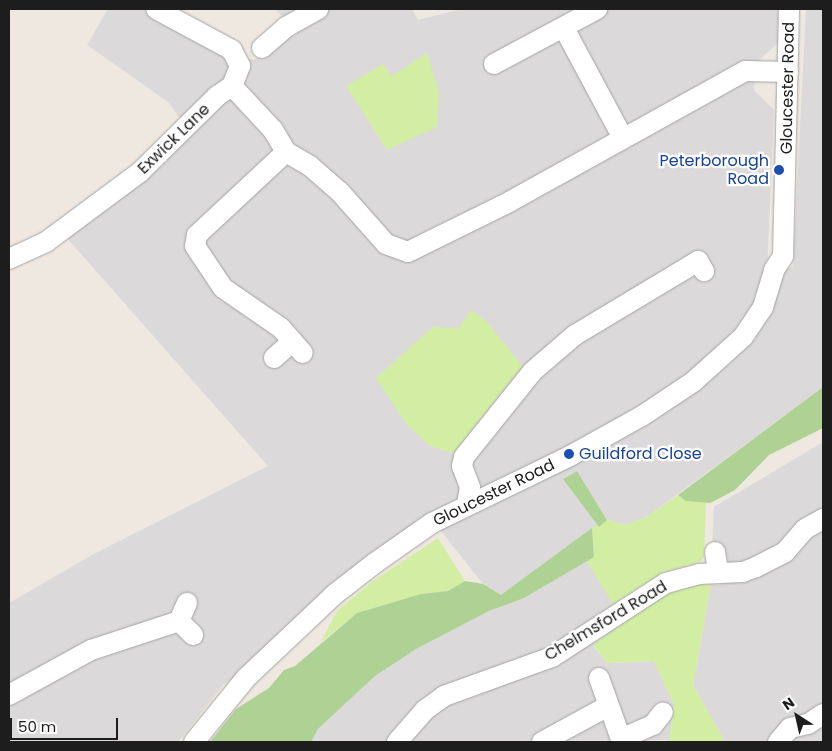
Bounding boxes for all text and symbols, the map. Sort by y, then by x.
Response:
street label: Gloucester Road [777,22,799,154]
street label: Exwick Lane [134,100,214,178]
place label: Peterborough Road [660,151,769,189]
marker: Peterborough Road [773,164,785,176]
place label: Guildford Close [579,444,702,464]
marker: Guildford Close [563,448,575,460]
street label: Gloucester Road [430,455,558,531]
street label: Chelmsford Road [541,577,671,665]
north arrow [772,691,822,741]
text: N [778,693,798,715]
scale bar [12,708,120,740]
text: 50 m [18,716,56,737]

